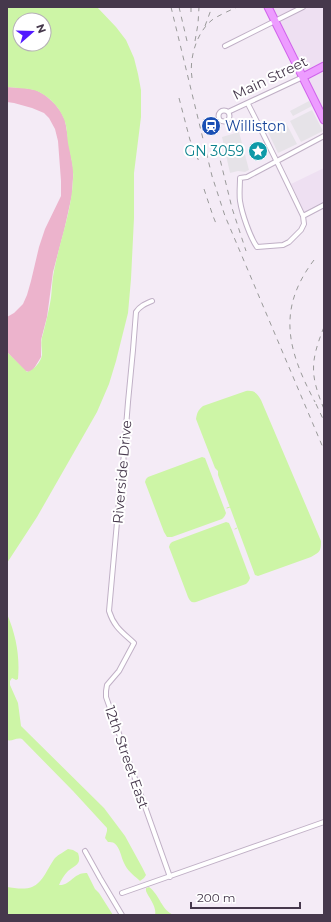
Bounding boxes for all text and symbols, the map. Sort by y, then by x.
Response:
north arrow [12,12,52,52]
text: N [33,22,49,35]
street label: Main Street [230,52,311,104]
station icon: Williston [200,115,222,137]
place label: Williston [225,117,286,135]
place icon: GN 3059 [247,140,269,162]
place label: GN 3059 [185,142,244,160]
street label: Riverside Drive [108,419,136,525]
street label: 12th Street East [101,703,153,811]
scale bar [191,884,300,910]
text: 200 m [197,890,236,905]

